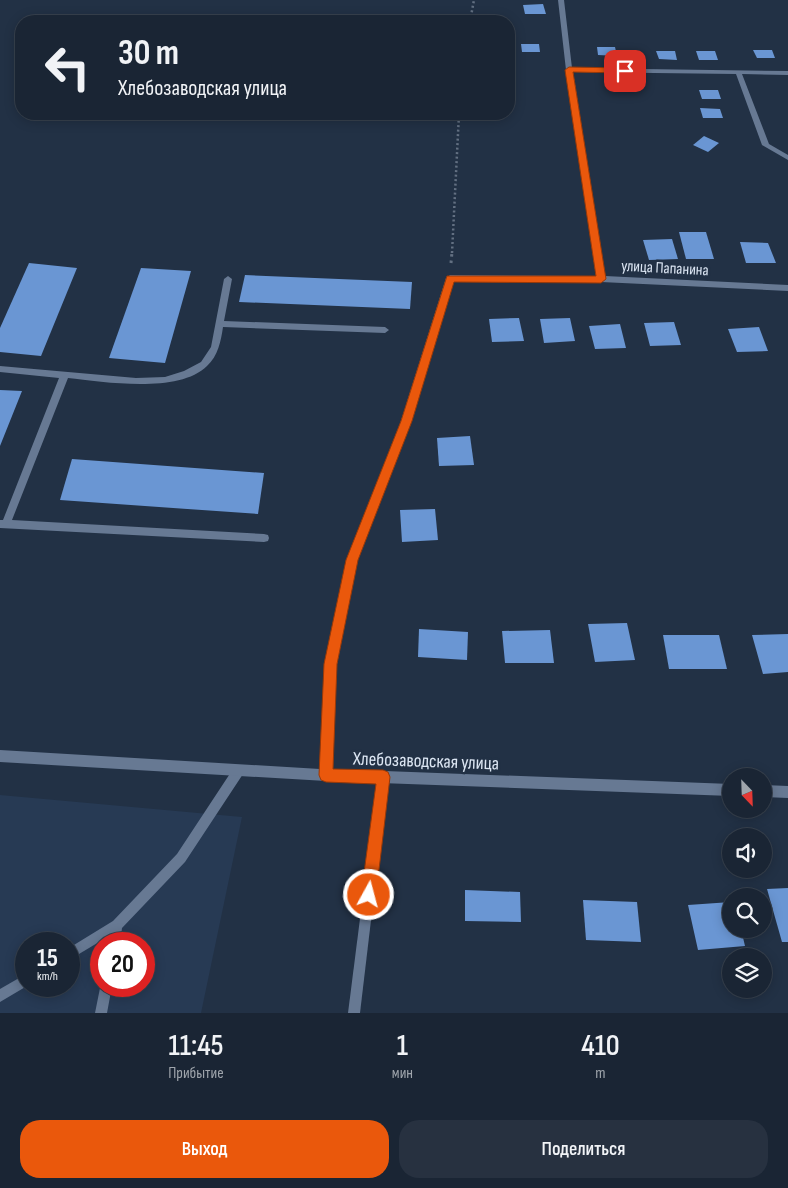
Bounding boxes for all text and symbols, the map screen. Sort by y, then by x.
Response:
text: 30 m [118,32,179,75]
icon: left [35,35,100,100]
pin [604,50,646,92]
icon: arrive [611,57,639,85]
text: Хлебозаводская улица [118,75,287,102]
street label: улица Папанина [621,257,709,280]
street label: Хлебозаводская улица [352,747,499,776]
north arrow [722,768,772,818]
map controls [722,768,772,998]
button: sound [722,828,772,878]
position arrow [342,868,394,920]
button: search [722,888,772,938]
speed limit sign: 20 [90,932,155,997]
text: 15 [37,943,58,974]
button: layers [722,948,772,998]
text: km/h [37,969,58,984]
text: 11:45 [168,1028,223,1064]
text: 1 [397,1028,408,1064]
text: 410 [581,1028,620,1064]
text: Прибытие [168,1064,224,1083]
text: мин [392,1064,413,1083]
text: m [595,1064,606,1083]
button: Выход [20,1120,389,1178]
button: Поделиться [399,1120,768,1178]

